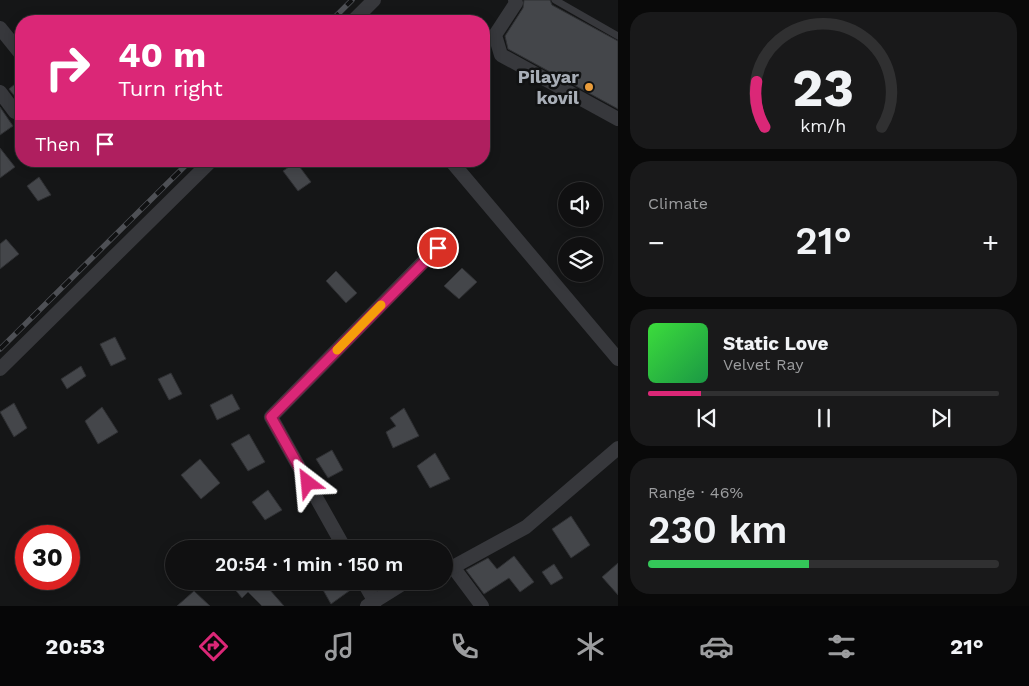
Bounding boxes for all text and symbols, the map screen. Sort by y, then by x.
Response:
text: 40 m [118,34,206,76]
icon: right [35,35,100,100]
text: 23 [793,58,854,119]
place label: Pilayar kovil [518,66,579,108]
text: Turn right [118,76,223,101]
marker: Pilayar kovil [583,81,595,93]
text: km/h [800,115,847,136]
icon: arrive [91,130,119,158]
text: Then [35,133,81,156]
map controls [558,182,603,282]
button: sound [558,182,603,227]
text: Climate [648,194,708,213]
text: 21° [795,219,852,263]
text: − [648,226,665,259]
text: + [982,226,999,259]
pin [417,227,459,269]
icon: arrive [424,234,452,262]
button: layers [558,237,603,282]
text: Static Love [723,332,828,355]
text: Velvet Ray [723,355,803,374]
icon: previous [693,404,721,432]
icon: pause [810,404,838,432]
icon: next [927,404,955,432]
position arrow [281,456,333,508]
text: Range · 46% [648,483,743,502]
text: 230 km [648,508,787,552]
speed limit sign: 30 [15,525,80,590]
text: 20:54 · 1 min · 150 m [215,553,403,576]
icon: directions [196,629,231,664]
icon: music [322,629,357,664]
icon: phone [447,629,482,664]
icon: climate [573,629,608,664]
icon: car [699,629,734,664]
icon: filters [824,629,859,664]
text: 20:53 [45,634,105,659]
text: 21° [950,634,984,659]

